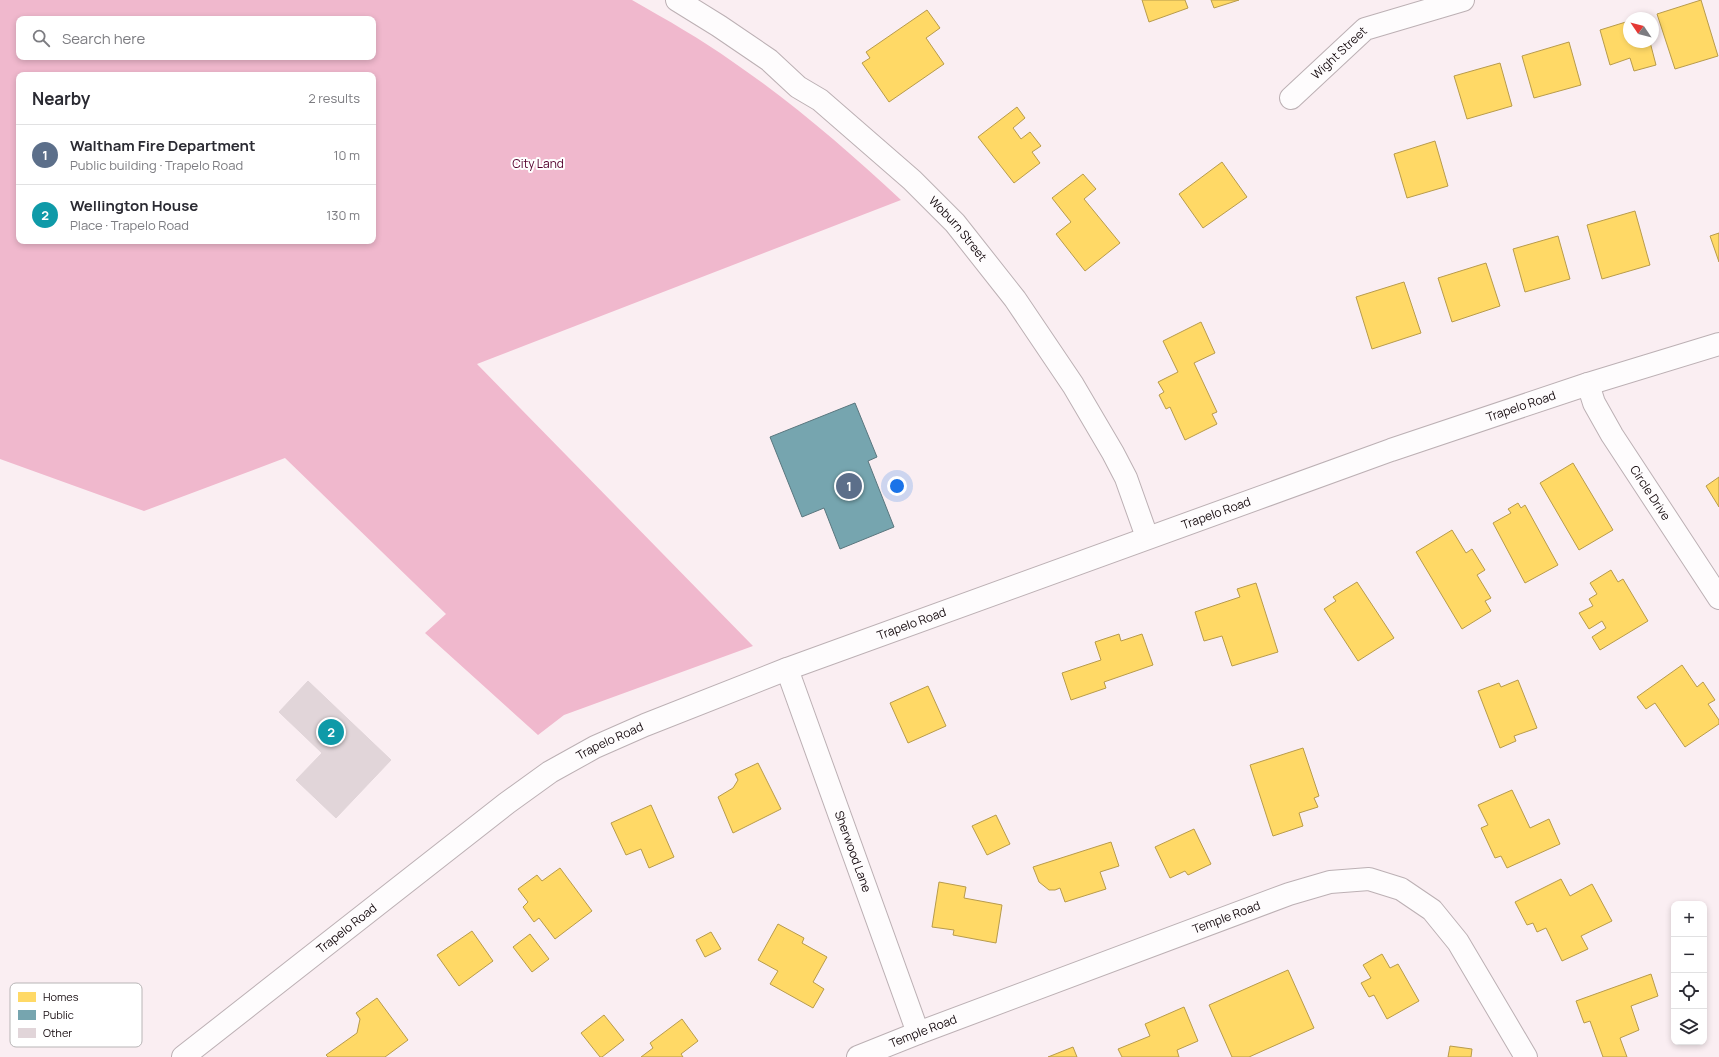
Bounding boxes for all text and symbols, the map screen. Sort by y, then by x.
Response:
north arrow [1623,12,1659,48]
search box [16,16,376,60]
street label: Wight Street [1307,22,1371,83]
icon: search [30,27,52,49]
text: Search here [62,28,145,49]
text: Nearby [32,87,90,110]
text: 2 results [308,89,360,107]
text: Waltham Fire Department [70,135,255,156]
text: 1 [42,146,48,164]
text: 10 m [333,146,360,164]
park label: City Land [512,155,564,172]
text: Public building · Trapelo Road [70,156,243,174]
street label: Woburn Street [925,192,991,265]
text: Wellington House [70,195,198,216]
text: 2 [41,206,49,224]
text: 130 m [326,206,360,224]
text: Place · Trapelo Road [70,216,189,234]
street label: Trapelo Road [1484,386,1558,426]
street label: Circle Drive [1626,462,1675,523]
pin: 1 [836,471,862,501]
your location [887,476,907,496]
street label: Trapelo Road [1179,493,1253,533]
street label: Trapelo Road [875,603,948,644]
pin: 2 [318,717,344,747]
street label: Trapelo Road [573,718,646,764]
street label: Sherwood Lane [831,808,876,894]
street label: Temple Road [1190,897,1263,937]
street label: Trapelo Road [313,899,380,957]
map controls [1671,901,1707,1045]
button: + [1671,901,1707,937]
button: − [1671,937,1707,973]
button: locate [1671,973,1707,1009]
legend [10,983,142,1047]
text: Homes [43,989,79,1004]
text: Public [43,1007,74,1022]
button: layers [1671,1009,1707,1045]
street label: Temple Road [887,1010,959,1052]
text: Other [43,1025,72,1040]

